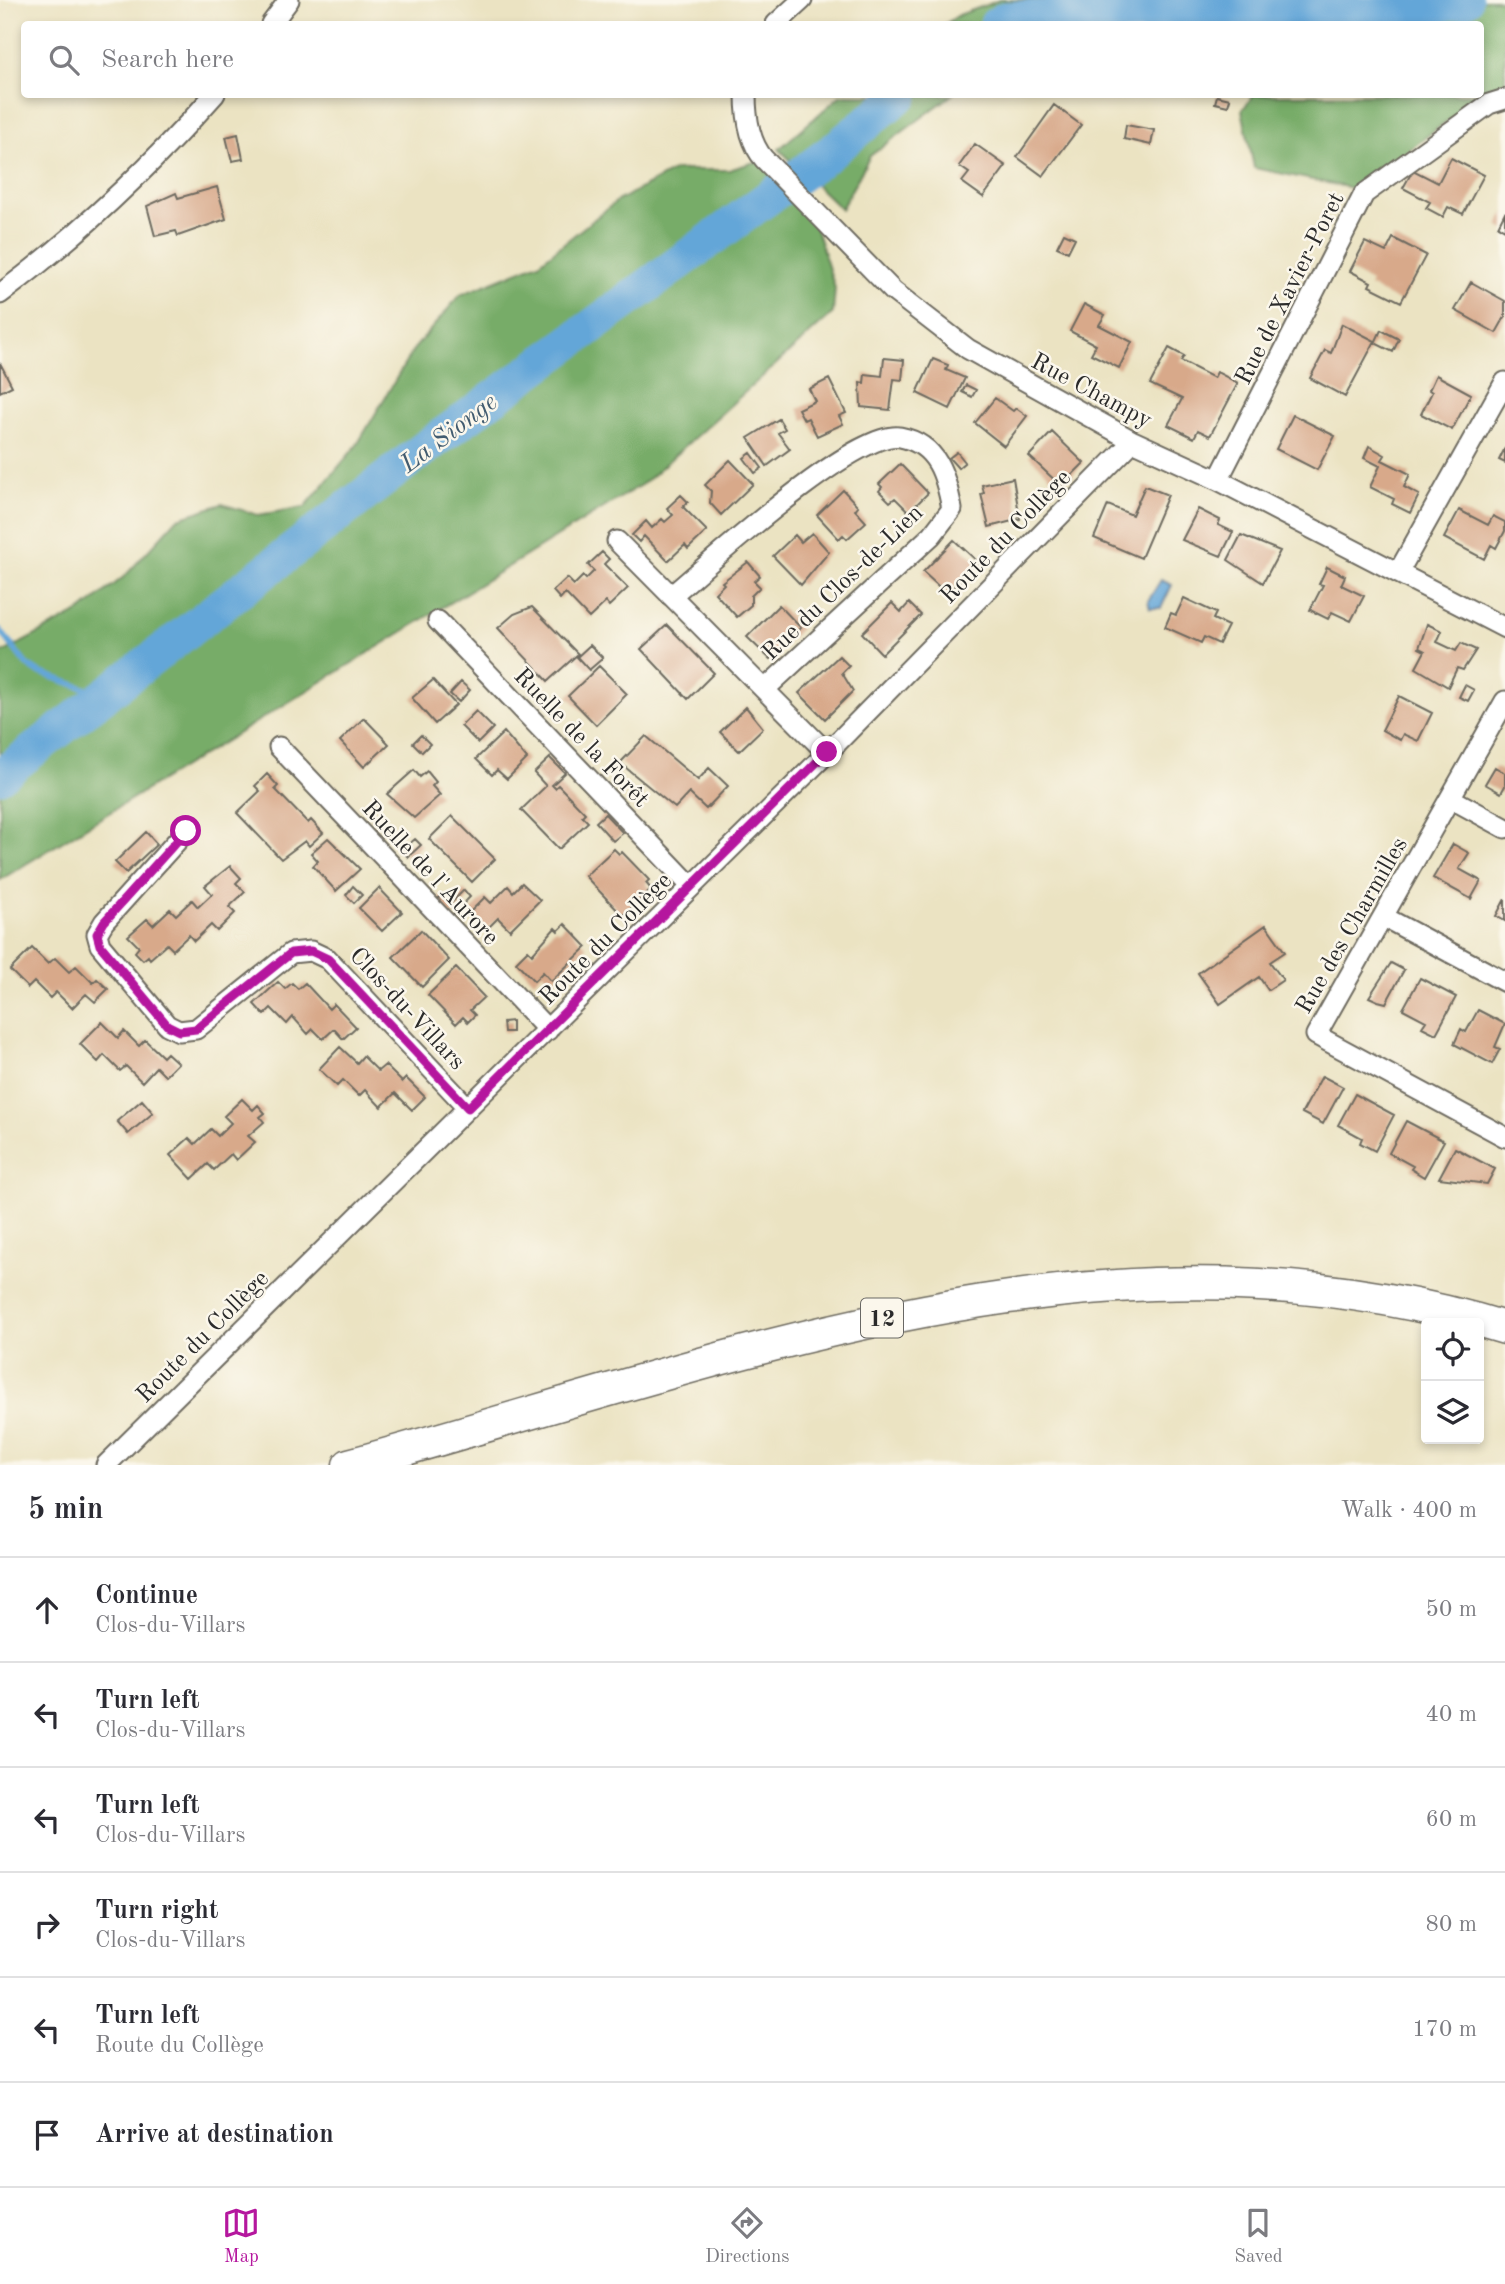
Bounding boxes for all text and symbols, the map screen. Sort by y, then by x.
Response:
search box [21,21,1484,98]
icon: search [45,41,83,79]
text: Search here [101,47,234,73]
street label: Rue de Xavier-Poret [1232,189,1350,389]
street label: Rue Champy [1027,350,1156,434]
water label: La Sionge [395,389,502,479]
street label: Route du Collège [937,466,1076,609]
street label: Rue du Clos-de-Lien [759,501,928,666]
street label: Ruelle de la Forêt [508,664,653,812]
route end [811,736,842,767]
street label: Ruelle de l'Aurore [357,796,502,950]
route start [170,815,201,846]
street label: Rue des Charmilles [1293,834,1413,1018]
street label: Route du Collège [536,869,677,1010]
street label: Clos-du-Villars [344,944,469,1075]
street label: Route du Collège [133,1267,274,1408]
road number: 12 [861,1298,903,1338]
map controls [1421,1318,1484,1444]
button: locate [1421,1318,1484,1381]
button: layers [1421,1381,1484,1444]
text: 5 min [28,1495,103,1525]
text: Walk · 400 m [1341,1499,1477,1522]
text: Continue [95,1583,198,1609]
icon: ahead [28,1591,66,1629]
text: 50 m [1426,1598,1477,1621]
text: Clos-du-Villars [95,1614,245,1637]
text: Turn left [95,1688,200,1714]
icon: left [28,1696,66,1734]
text: 40 m [1426,1703,1477,1726]
text: Clos-du-Villars [95,1719,245,1742]
text: Turn left [95,1793,200,1819]
icon: left [28,1801,66,1839]
text: 60 m [1426,1808,1477,1831]
text: Clos-du-Villars [95,1824,245,1847]
text: Turn right [95,1898,218,1924]
icon: right [28,1906,66,1944]
text: 80 m [1426,1913,1477,1936]
text: Clos-du-Villars [95,1929,245,1952]
text: Turn left [95,2003,200,2029]
icon: left [28,2011,66,2049]
text: 170 m [1412,2018,1477,2041]
text: Route du Collège [95,2034,264,2057]
icon: arrive [28,2116,66,2154]
text: Arrive at destination [95,2122,334,2148]
tab: Map [222,2204,260,2269]
tab: Directions [705,2204,790,2269]
tab: Saved [1234,2204,1283,2269]

